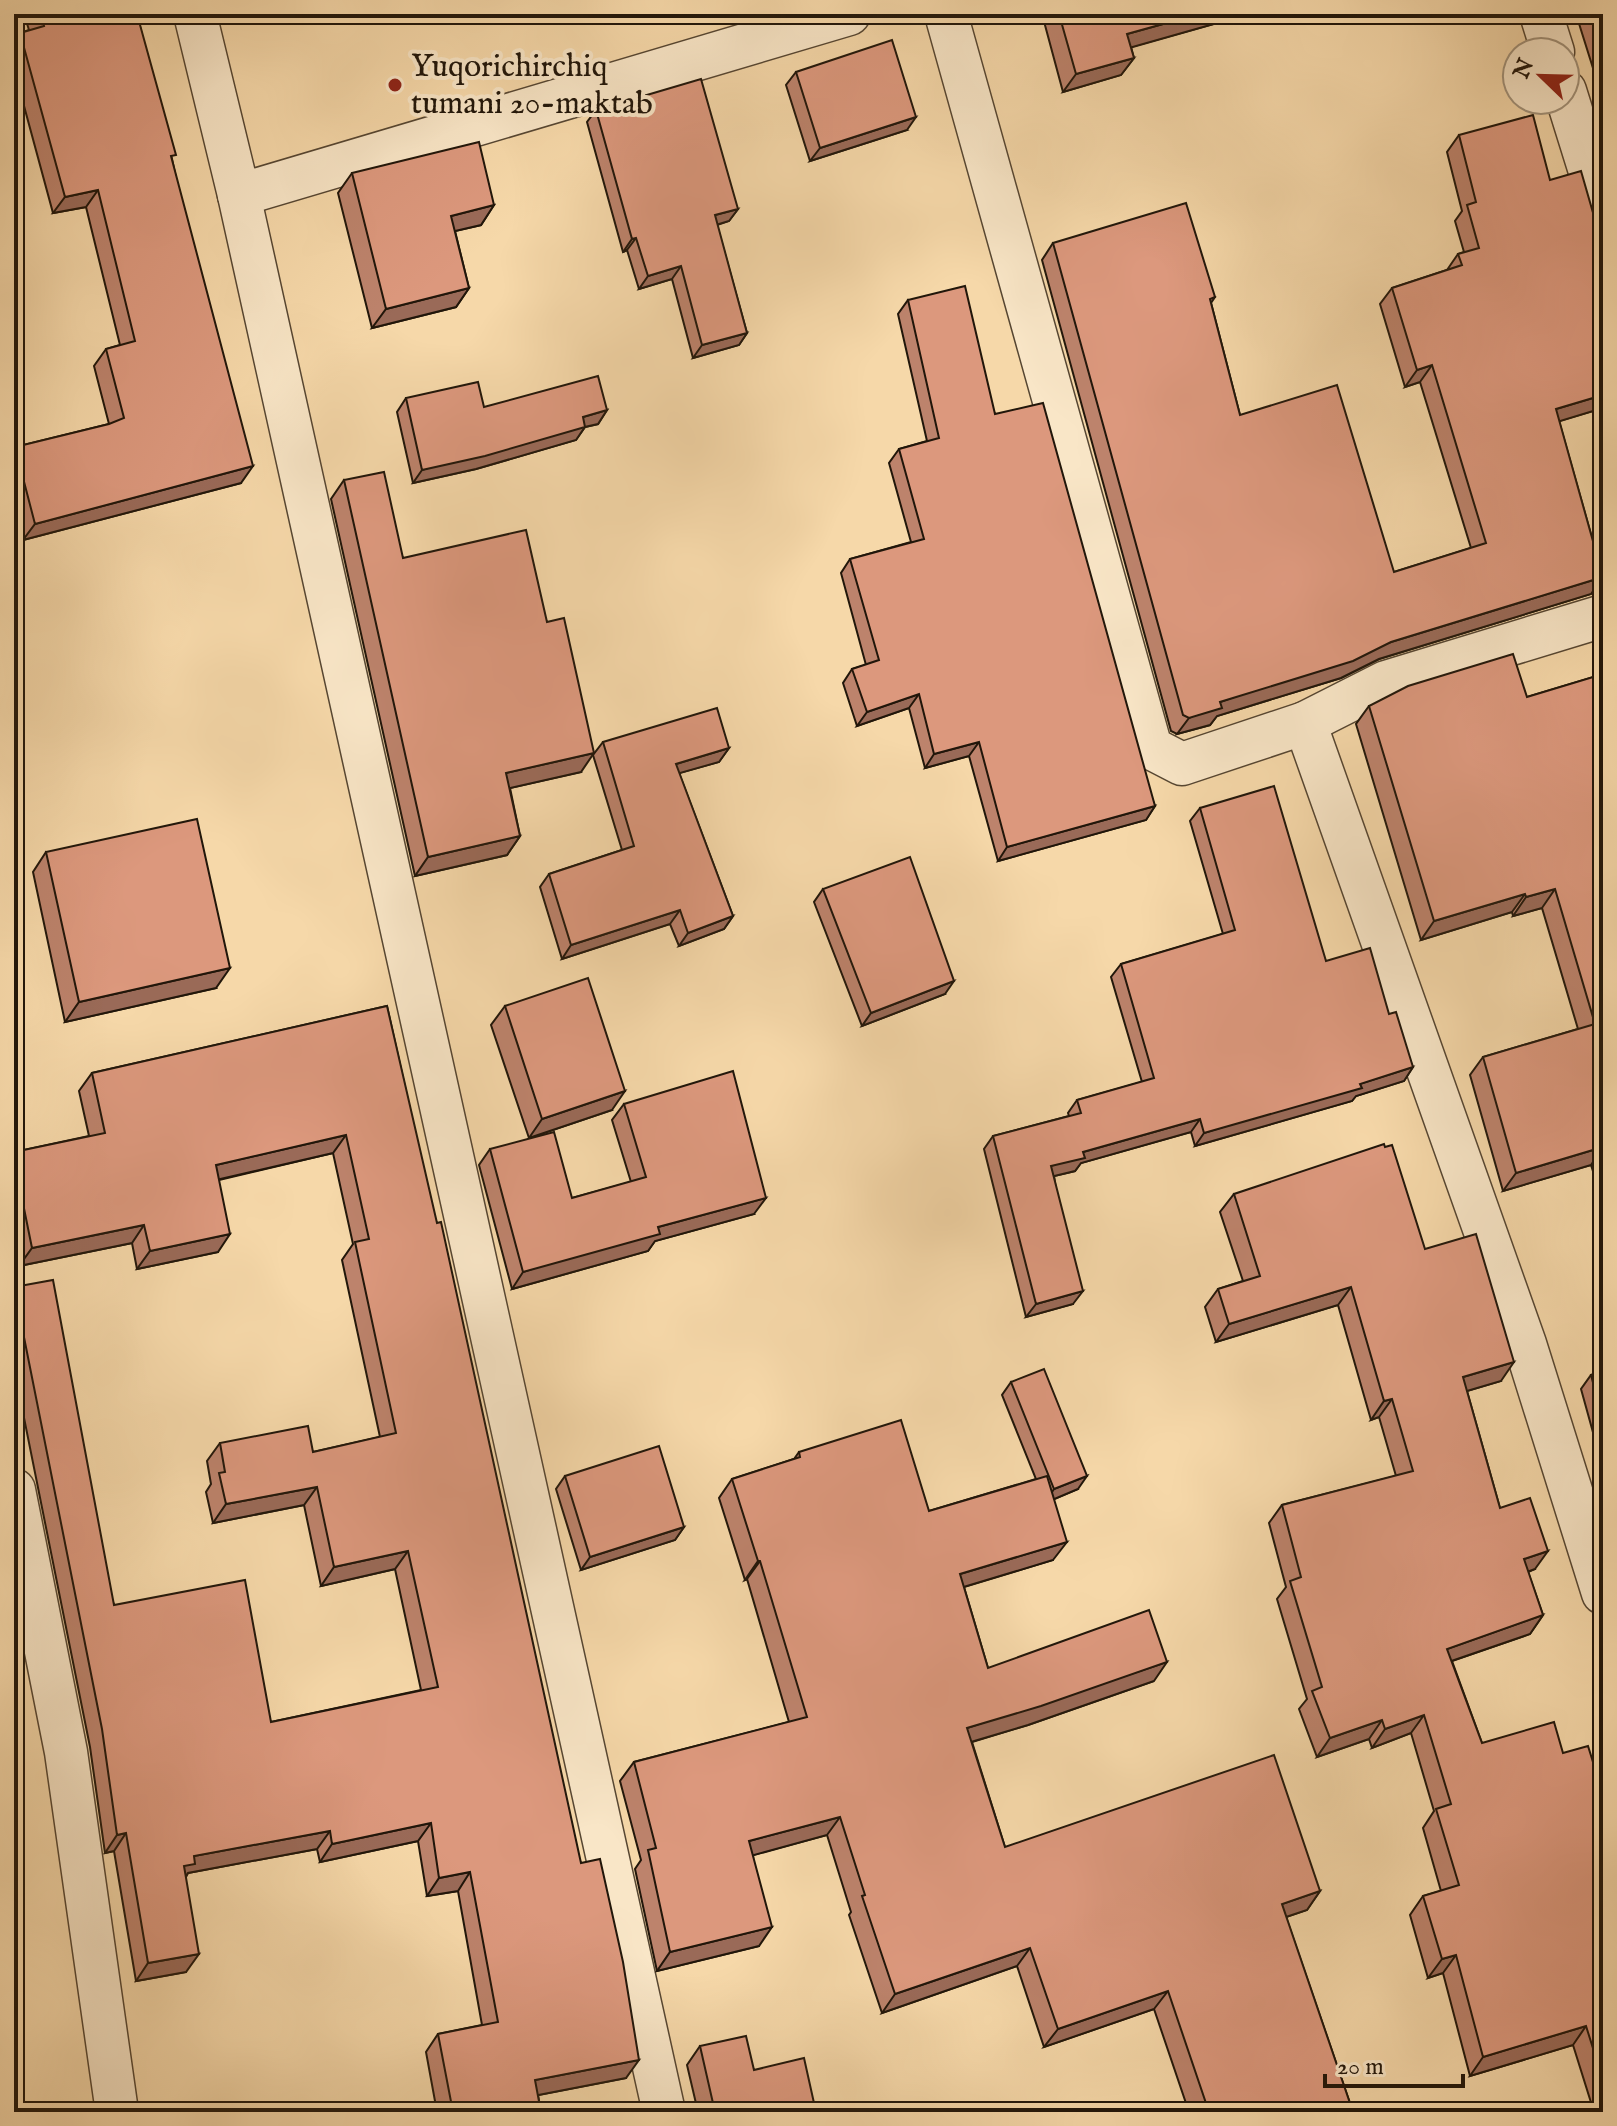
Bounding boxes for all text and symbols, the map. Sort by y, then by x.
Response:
north arrow [1501,36,1581,116]
place label: Yuqorichirchiq tumani 20-maktab [411,47,653,125]
text: N [1507,55,1541,84]
marker: Yuqorichirchiq tumani 20-maktab [386,76,404,94]
scale bar [1325,2038,1463,2088]
text: 20 m [1337,2052,1384,2083]

